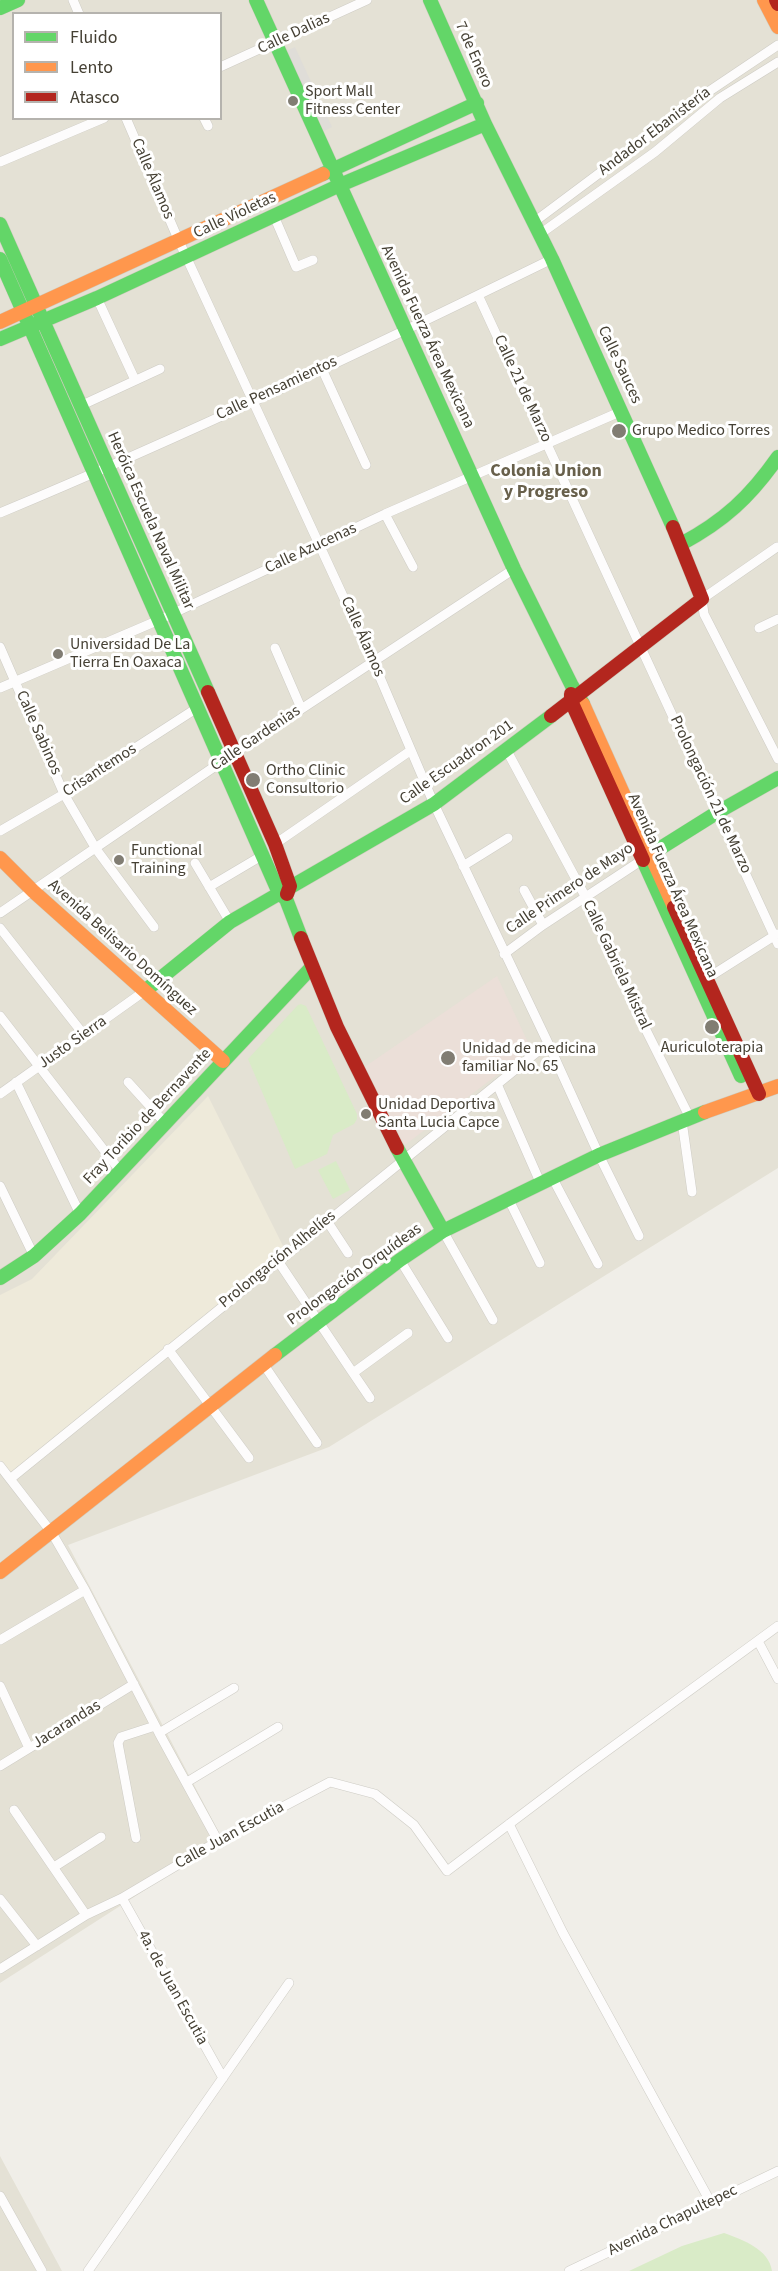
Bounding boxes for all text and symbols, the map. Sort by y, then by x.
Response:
street label: Calle Dalias [255,9,333,59]
legend [12,12,222,120]
street label: 7 de Enero [450,19,496,91]
text: Fluido [70,25,117,50]
text: Lento [70,55,113,80]
place label: Sport Mall Fitness Center [305,82,400,120]
street label: Andador Ebanistería [595,84,715,180]
text: Atasco [70,85,119,110]
marker: Sport Mall Fitness Center [286,94,300,108]
street label: Calle Álamos [126,136,178,222]
street label: Calle Violetas [191,188,279,244]
street label: Avenida Fuerza Área Mexicana [376,242,478,432]
street label: Calle Sauces [593,323,645,407]
street label: Calle 21 de Marzo [489,332,555,446]
street label: Calle Pensamientos [214,353,340,425]
place label: Grupo Medico Torres [632,421,770,441]
marker: Grupo Medico Torres [610,422,628,440]
street label: Heróica Escuela Naval Militar [102,429,198,613]
district label: Colonia Union y Progreso [490,461,602,504]
street label: Calle Azucenas [262,519,360,579]
street label: Calle Álamos [336,594,388,680]
place label: Universidad De La Tierra En Oaxaca [70,635,190,673]
marker: Universidad De La Tierra En Oaxaca [51,647,65,661]
street label: Calle Sabinos [11,688,65,778]
street label: Calle Gardenias [207,702,305,776]
street label: Prolongación 21 de Marzo [665,713,755,877]
street label: Calle Escuadron 201 [396,717,518,809]
street label: Crisantemos [60,740,140,802]
place label: Ortho Clinic Consultorio [266,761,345,799]
marker: Ortho Clinic Consultorio [244,771,262,789]
street label: Avenida Fuerza Área Mexicana [623,791,721,981]
street label: Calle Primero de Mayo [503,839,637,939]
place label: Functional Training [131,841,202,879]
marker: Functional Training [112,853,126,867]
street label: Avenida Belisario Domínguez [43,876,201,1020]
street label: Calle Gabriela Mistral [578,897,654,1033]
street label: Justo Sierra [35,1012,111,1074]
marker: Auriculoterapia [703,1018,721,1036]
place label: Auriculoterapia [661,1038,763,1058]
place label: Unidad de medicina familiar No. 65 [462,1039,596,1077]
street label: Fray Toribio de Bernavente [80,1045,216,1189]
marker: Unidad de medicina familiar No. 65 [439,1049,457,1067]
place label: Unidad Deportiva Santa Lucia Capce [378,1095,499,1133]
marker: Unidad Deportiva Santa Lucia Capce [359,1107,373,1121]
street label: Prolongación Alhelíes [216,1207,340,1313]
street label: Prolongación Orquídeas [284,1220,426,1330]
street label: Jacarandas [29,1697,105,1753]
street label: Calle Juan Escutia [172,1798,288,1874]
street label: 4a. de Juan Escutia [133,1927,211,2049]
street label: Avenida Chapultepec [605,2181,741,2261]

